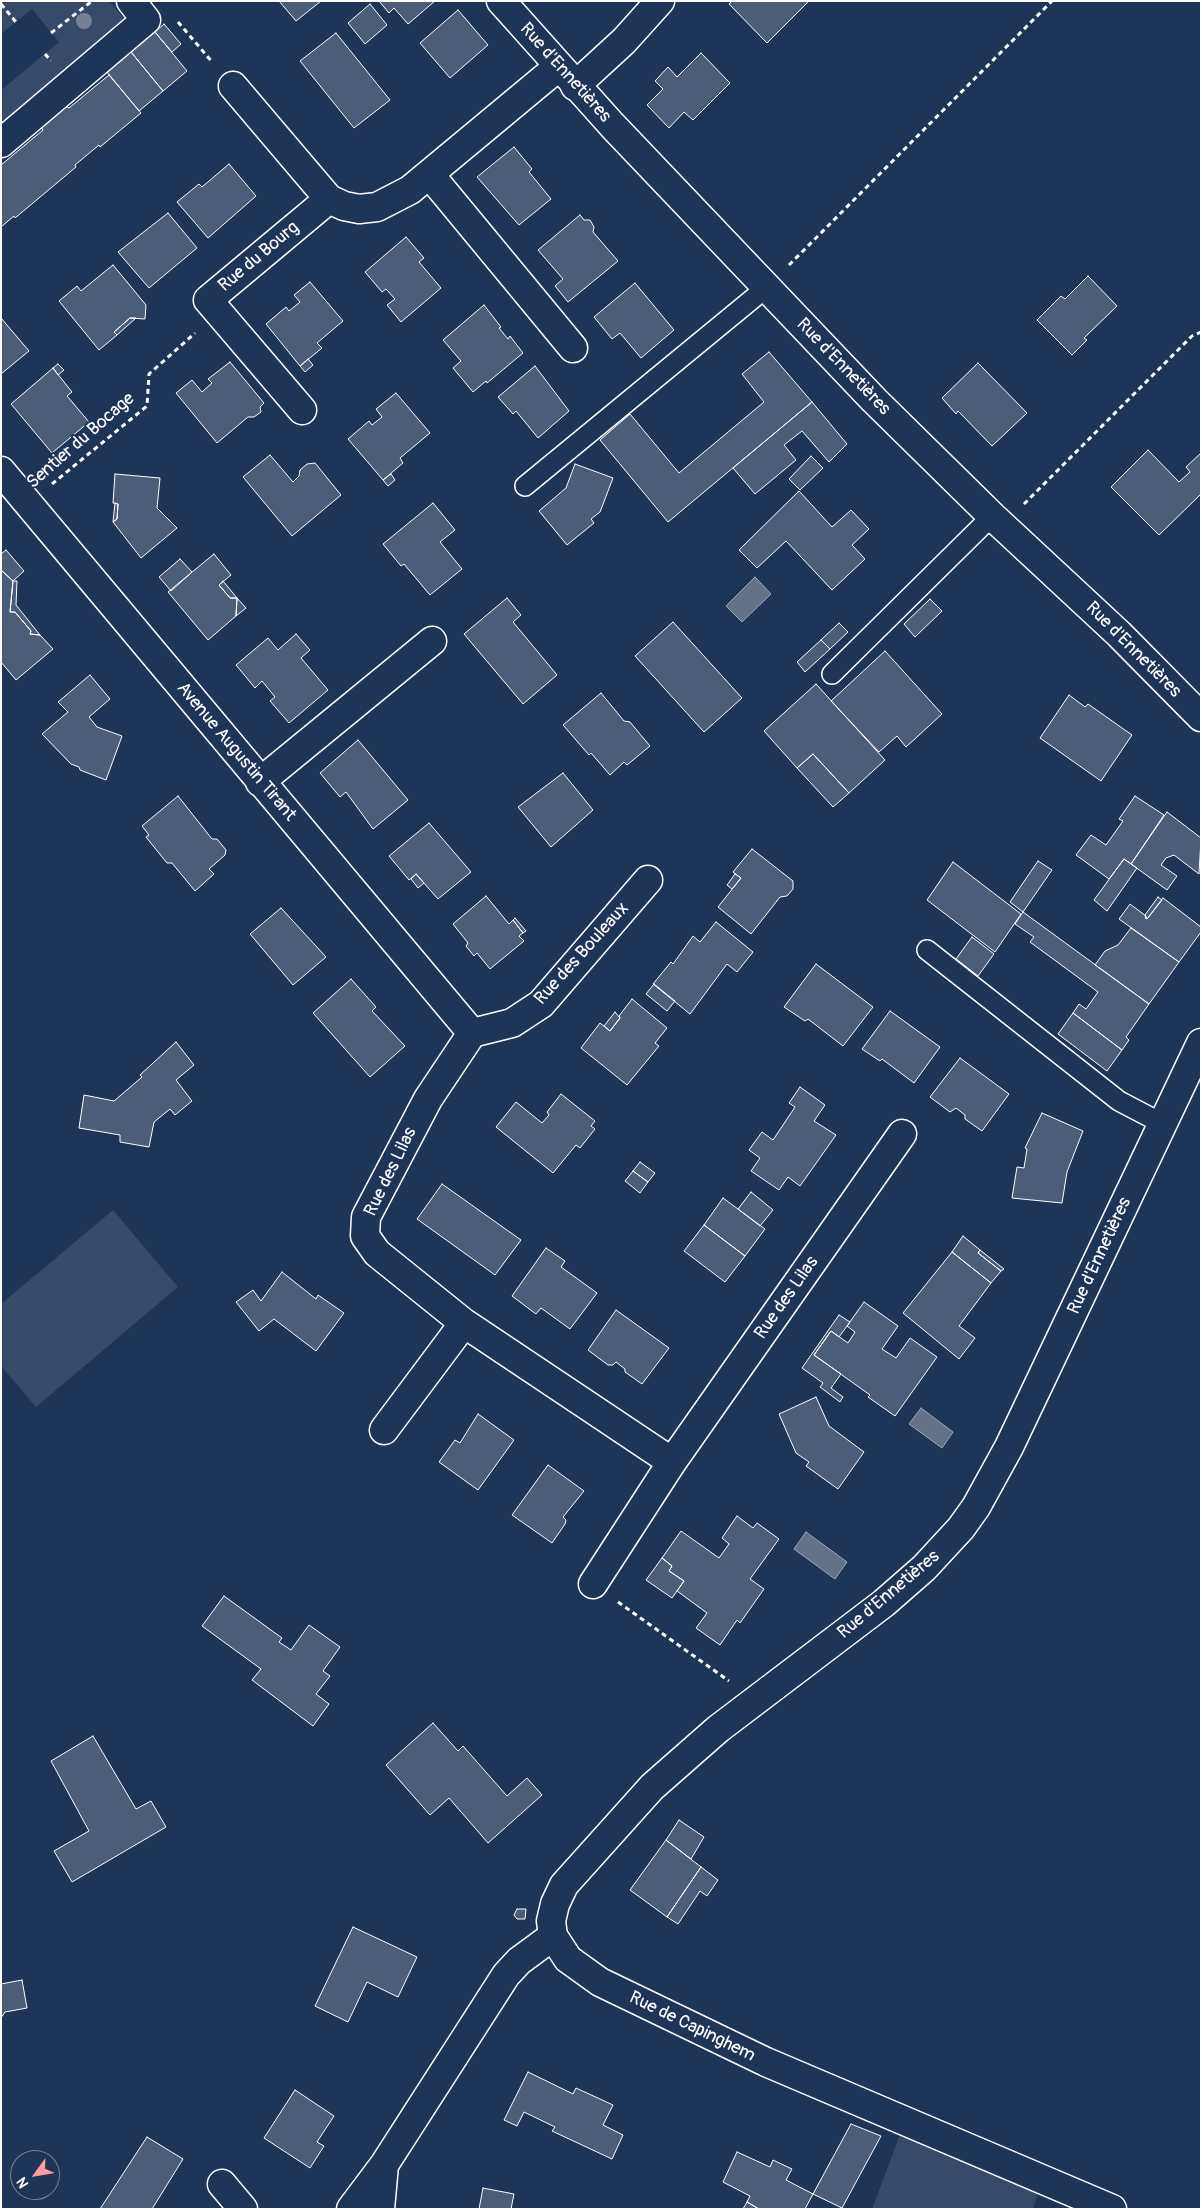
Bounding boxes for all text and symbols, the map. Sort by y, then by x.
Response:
street label: Rue d'Ennetières [515,19,615,127]
street label: Rue du Bourg [214,217,304,297]
street label: Rue d'Ennetières [791,314,895,420]
street label: Sentier du Bocage [23,388,139,494]
street label: Rue d'Ennetières [1081,598,1185,702]
street label: Avenue Augustin Tirant [172,678,300,826]
street label: Rue des Bouleaux [530,898,634,1010]
street label: Rue des Lilas [360,1124,422,1220]
street label: Rue d'Ennetières [1064,1194,1136,1318]
street label: Rue des Lilas [751,1252,823,1344]
street label: Rue d'Ennetières [834,1546,944,1644]
street label: Rue de Capinghem [625,1987,759,2067]
north arrow [10,2150,60,2200]
text: N [13,2174,32,2191]

